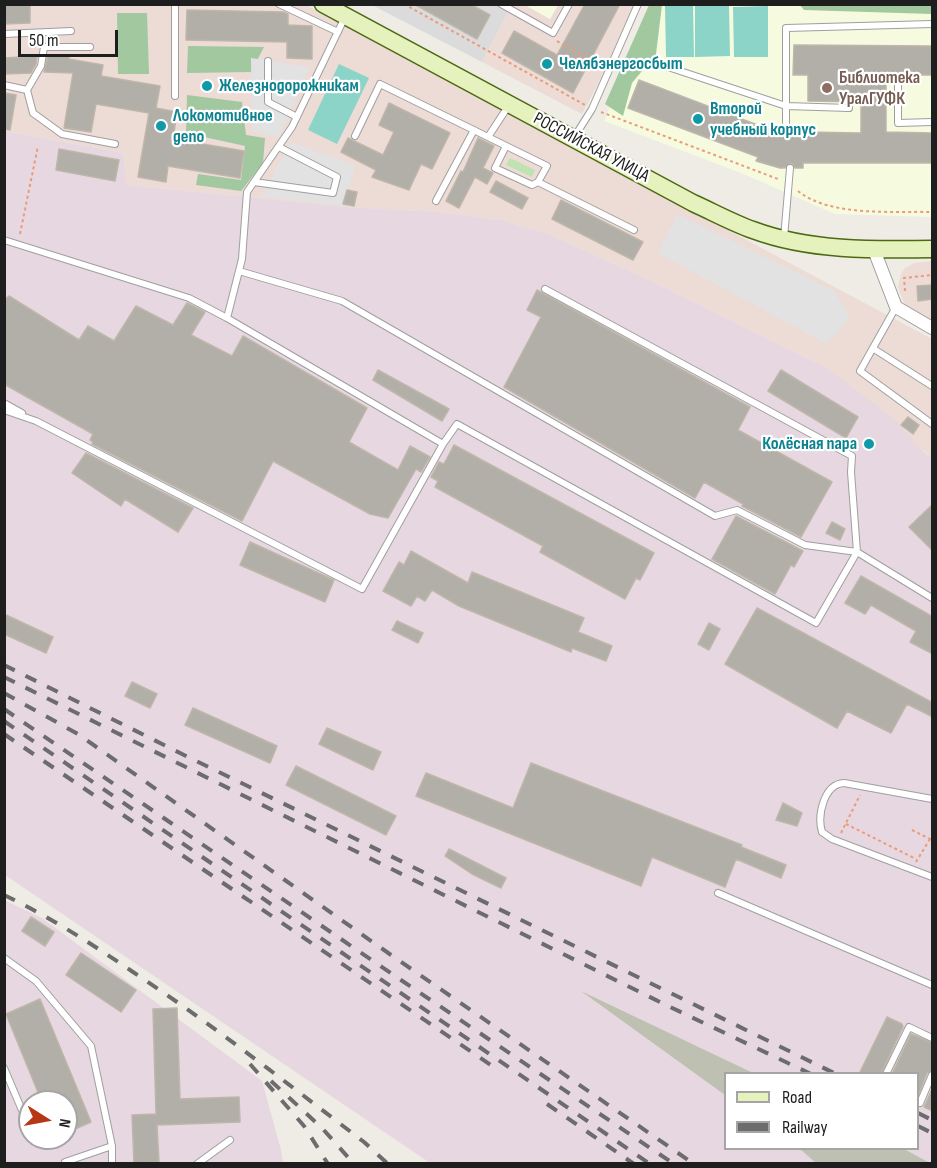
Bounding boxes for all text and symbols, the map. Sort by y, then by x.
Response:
scale bar [21,18,122,56]
text: 50 m [29,30,59,51]
place label: Челябэнергосбыт [559,53,683,75]
marker: Челябэнергосбыт [540,57,554,71]
place label: Библиотека УралГУФК [839,67,920,110]
place label: Железнодорожникам [219,75,359,97]
marker: Железнодорожникам [200,79,214,93]
marker: Библиотека УралГУФК [820,81,834,95]
place label: Второй учебный корпус [710,98,816,140]
place label: Локомотивное депо [173,105,273,148]
street label: РОССИЙСКАЯ УЛИЦА [529,108,653,188]
marker: Второй учебный корпус [691,112,705,126]
marker: Локомотивное депо [154,119,168,133]
place label: Колёсная пара [762,433,857,455]
marker: Колёсная пара [862,437,876,451]
legend [724,1072,919,1150]
text: Road [782,1087,812,1108]
north arrow [18,1090,78,1150]
text: N [54,1117,74,1129]
text: Railway [782,1117,827,1138]

